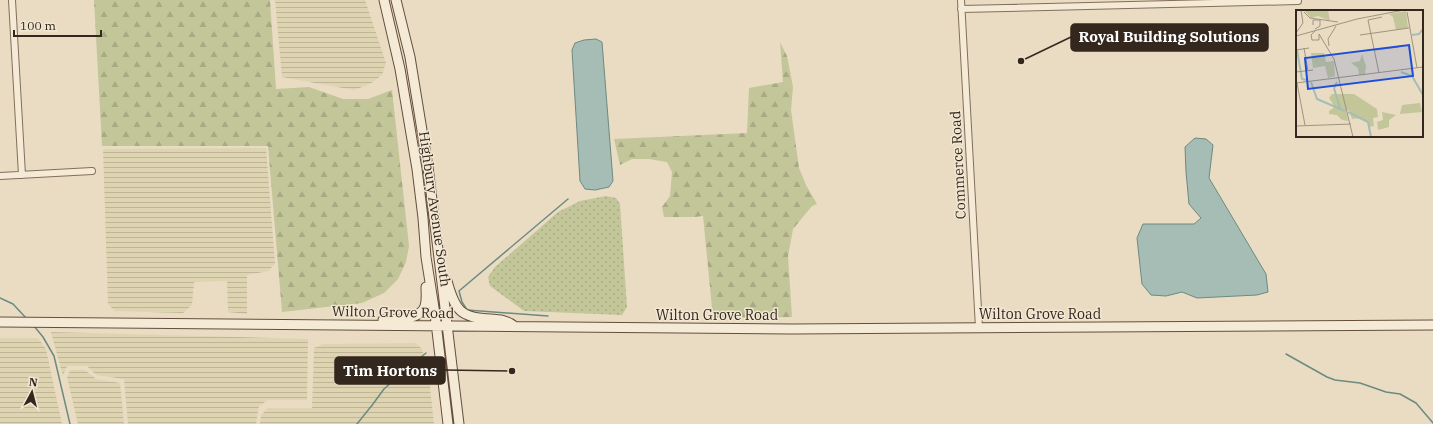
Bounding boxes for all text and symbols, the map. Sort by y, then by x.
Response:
inset map [1296,10,1423,137]
scale bar [14,12,101,38]
text: 100 m [20,18,56,33]
callout: Royal Building Solutions [1071,24,1268,51]
text: Royal Building Solutions [1079,27,1259,46]
street label: Commerce Road [946,110,970,220]
street label: Highbury Avenue South [415,130,455,288]
street label: Wilton Grove Road [332,302,455,322]
street label: Wilton Grove Road [979,305,1102,323]
street label: Wilton Grove Road [656,306,779,324]
callout: Tim Hortons [335,357,445,384]
text: Tim Hortons [343,361,437,380]
north arrow [12,372,52,412]
text: N [28,375,39,390]

